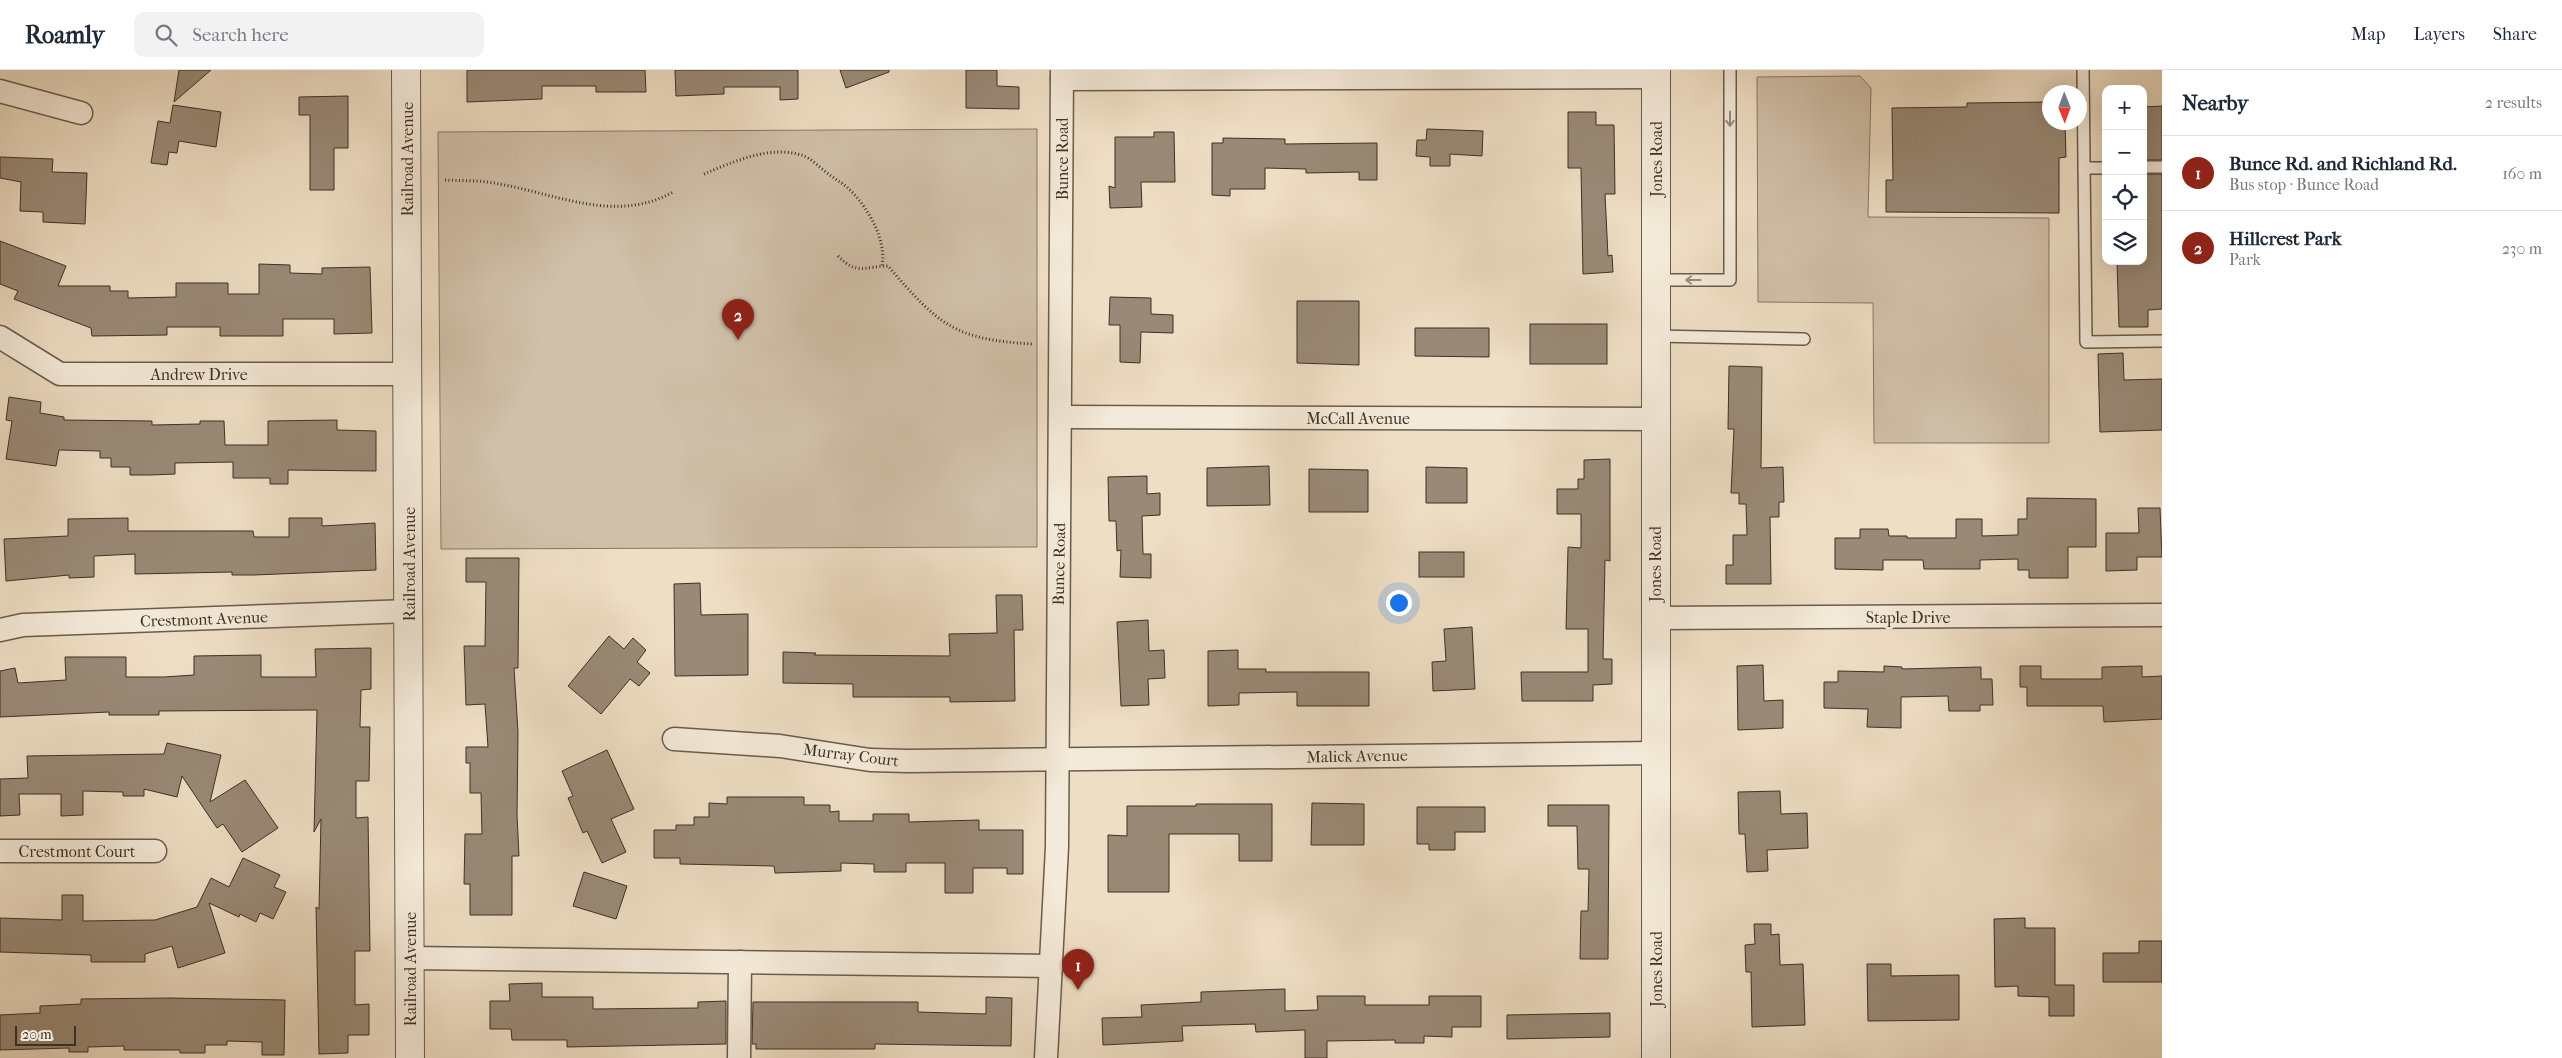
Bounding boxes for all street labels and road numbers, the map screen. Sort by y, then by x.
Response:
street label: Railroad Avenue [398,102,417,216]
street label: Bunce Road [1053,117,1072,200]
street label: Jones Road [1647,121,1666,199]
street label: Andrew Drive [149,365,248,384]
street label: McCall Avenue [1306,409,1410,428]
street label: Railroad Avenue [400,507,419,621]
street label: Bunce Road [1049,522,1069,606]
street label: Jones Road [1646,526,1665,604]
street label: Crestmont Avenue [140,607,268,631]
street label: Staple Drive [1866,608,1950,627]
street label: Murray Court [802,740,900,770]
street label: Malick Avenue [1306,746,1408,766]
street label: Crestmont Court [19,842,136,861]
street label: Railroad Avenue [401,912,420,1026]
street label: Jones Road [1647,931,1666,1009]

